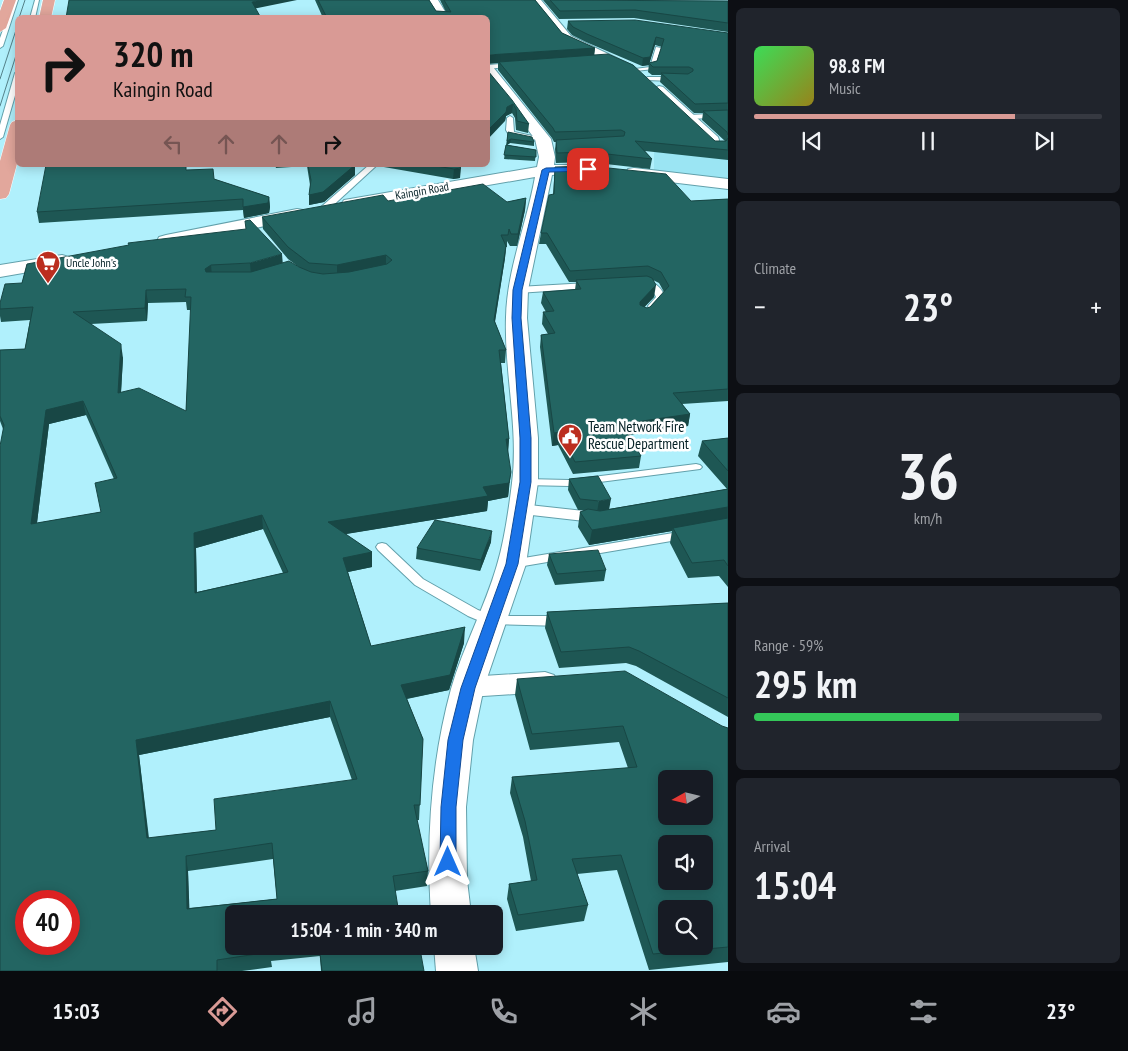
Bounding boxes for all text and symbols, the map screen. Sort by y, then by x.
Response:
text: 320 m [113,31,194,77]
icon: right [30,35,95,100]
text: 98.8 FM [829,54,885,78]
text: Kaingin Road [113,75,213,103]
text: Music [829,78,861,98]
icon: previous [798,127,826,155]
icon: pause [914,127,942,155]
icon: next [1030,127,1058,155]
icon: left [159,130,187,158]
icon: ahead [212,130,240,158]
icon: ahead [265,130,293,158]
icon: right [318,130,346,158]
pin [567,148,609,190]
icon: arrive [574,155,602,183]
street label: Kaingin Road [394,178,450,203]
supermarket icon: Uncle John's [35,250,61,284]
place label: Uncle John's [66,255,116,270]
text: Climate [754,258,796,278]
text: 23° [903,282,953,331]
text: − [754,288,766,325]
text: + [1090,288,1102,325]
place label: Team Network Fire Rescue Department [588,417,689,453]
public building icon: Team Network Fire Rescue Department [557,423,583,457]
text: 36 [897,433,959,517]
text: km/h [914,508,942,528]
text: Range · 59% [754,635,823,655]
text: 295 km [754,659,857,708]
north arrow [658,770,712,825]
map controls [658,770,713,955]
position arrow [421,835,473,887]
button: sound [658,835,713,890]
text: Arrival [754,836,790,856]
text: 15:04 [754,860,836,909]
speed limit sign: 40 [15,890,80,955]
button: search [658,900,713,955]
text: 15:04 · 1 min · 340 m [291,918,437,942]
icon: directions [205,994,240,1029]
icon: music [345,994,380,1029]
icon: phone [486,994,521,1029]
icon: climate [626,994,661,1029]
icon: car [766,994,801,1029]
icon: filters [906,994,941,1029]
text: 15:03 [53,997,100,1025]
text: 23° [1046,997,1075,1025]

